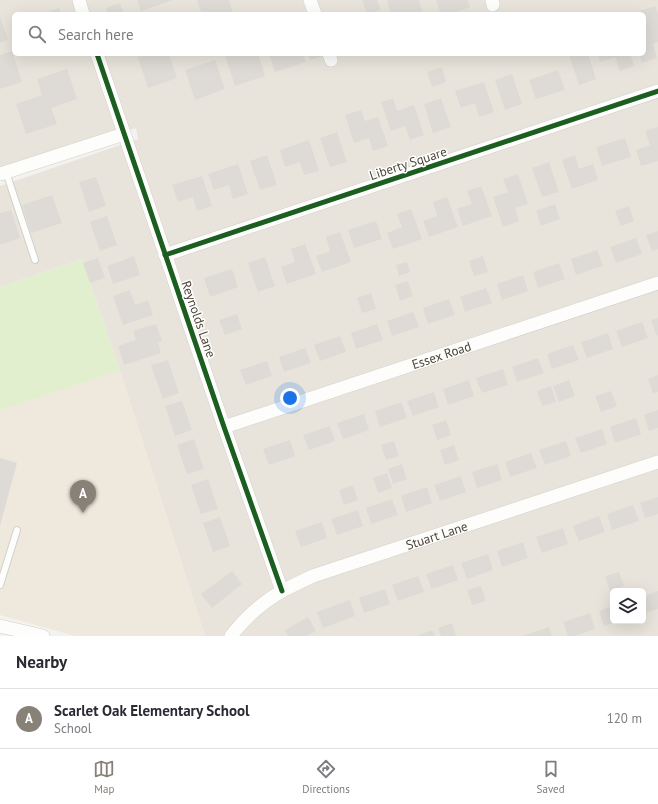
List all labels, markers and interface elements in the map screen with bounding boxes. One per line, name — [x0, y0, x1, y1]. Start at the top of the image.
search box — [12, 12, 646, 56]
icon: search — [26, 23, 48, 45]
text: Search here — [58, 25, 134, 44]
street label: Liberty Square — [367, 143, 449, 184]
street label: Reynolds Lane — [177, 279, 220, 360]
street label: Essex Road — [410, 338, 473, 373]
your location — [280, 388, 300, 408]
pin: A — [70, 480, 96, 513]
street label: Stuart Lane — [404, 517, 470, 554]
map controls — [610, 588, 646, 624]
button: layers — [610, 588, 646, 624]
text: Nearby — [16, 651, 67, 673]
text: Scarlet Oak Elementary School — [54, 701, 249, 720]
text: A — [25, 710, 33, 727]
text: 120 m — [607, 710, 642, 727]
text: School — [54, 720, 92, 737]
tab: Map — [93, 758, 115, 796]
tab: Directions — [302, 758, 350, 796]
tab: Saved — [537, 758, 565, 796]

